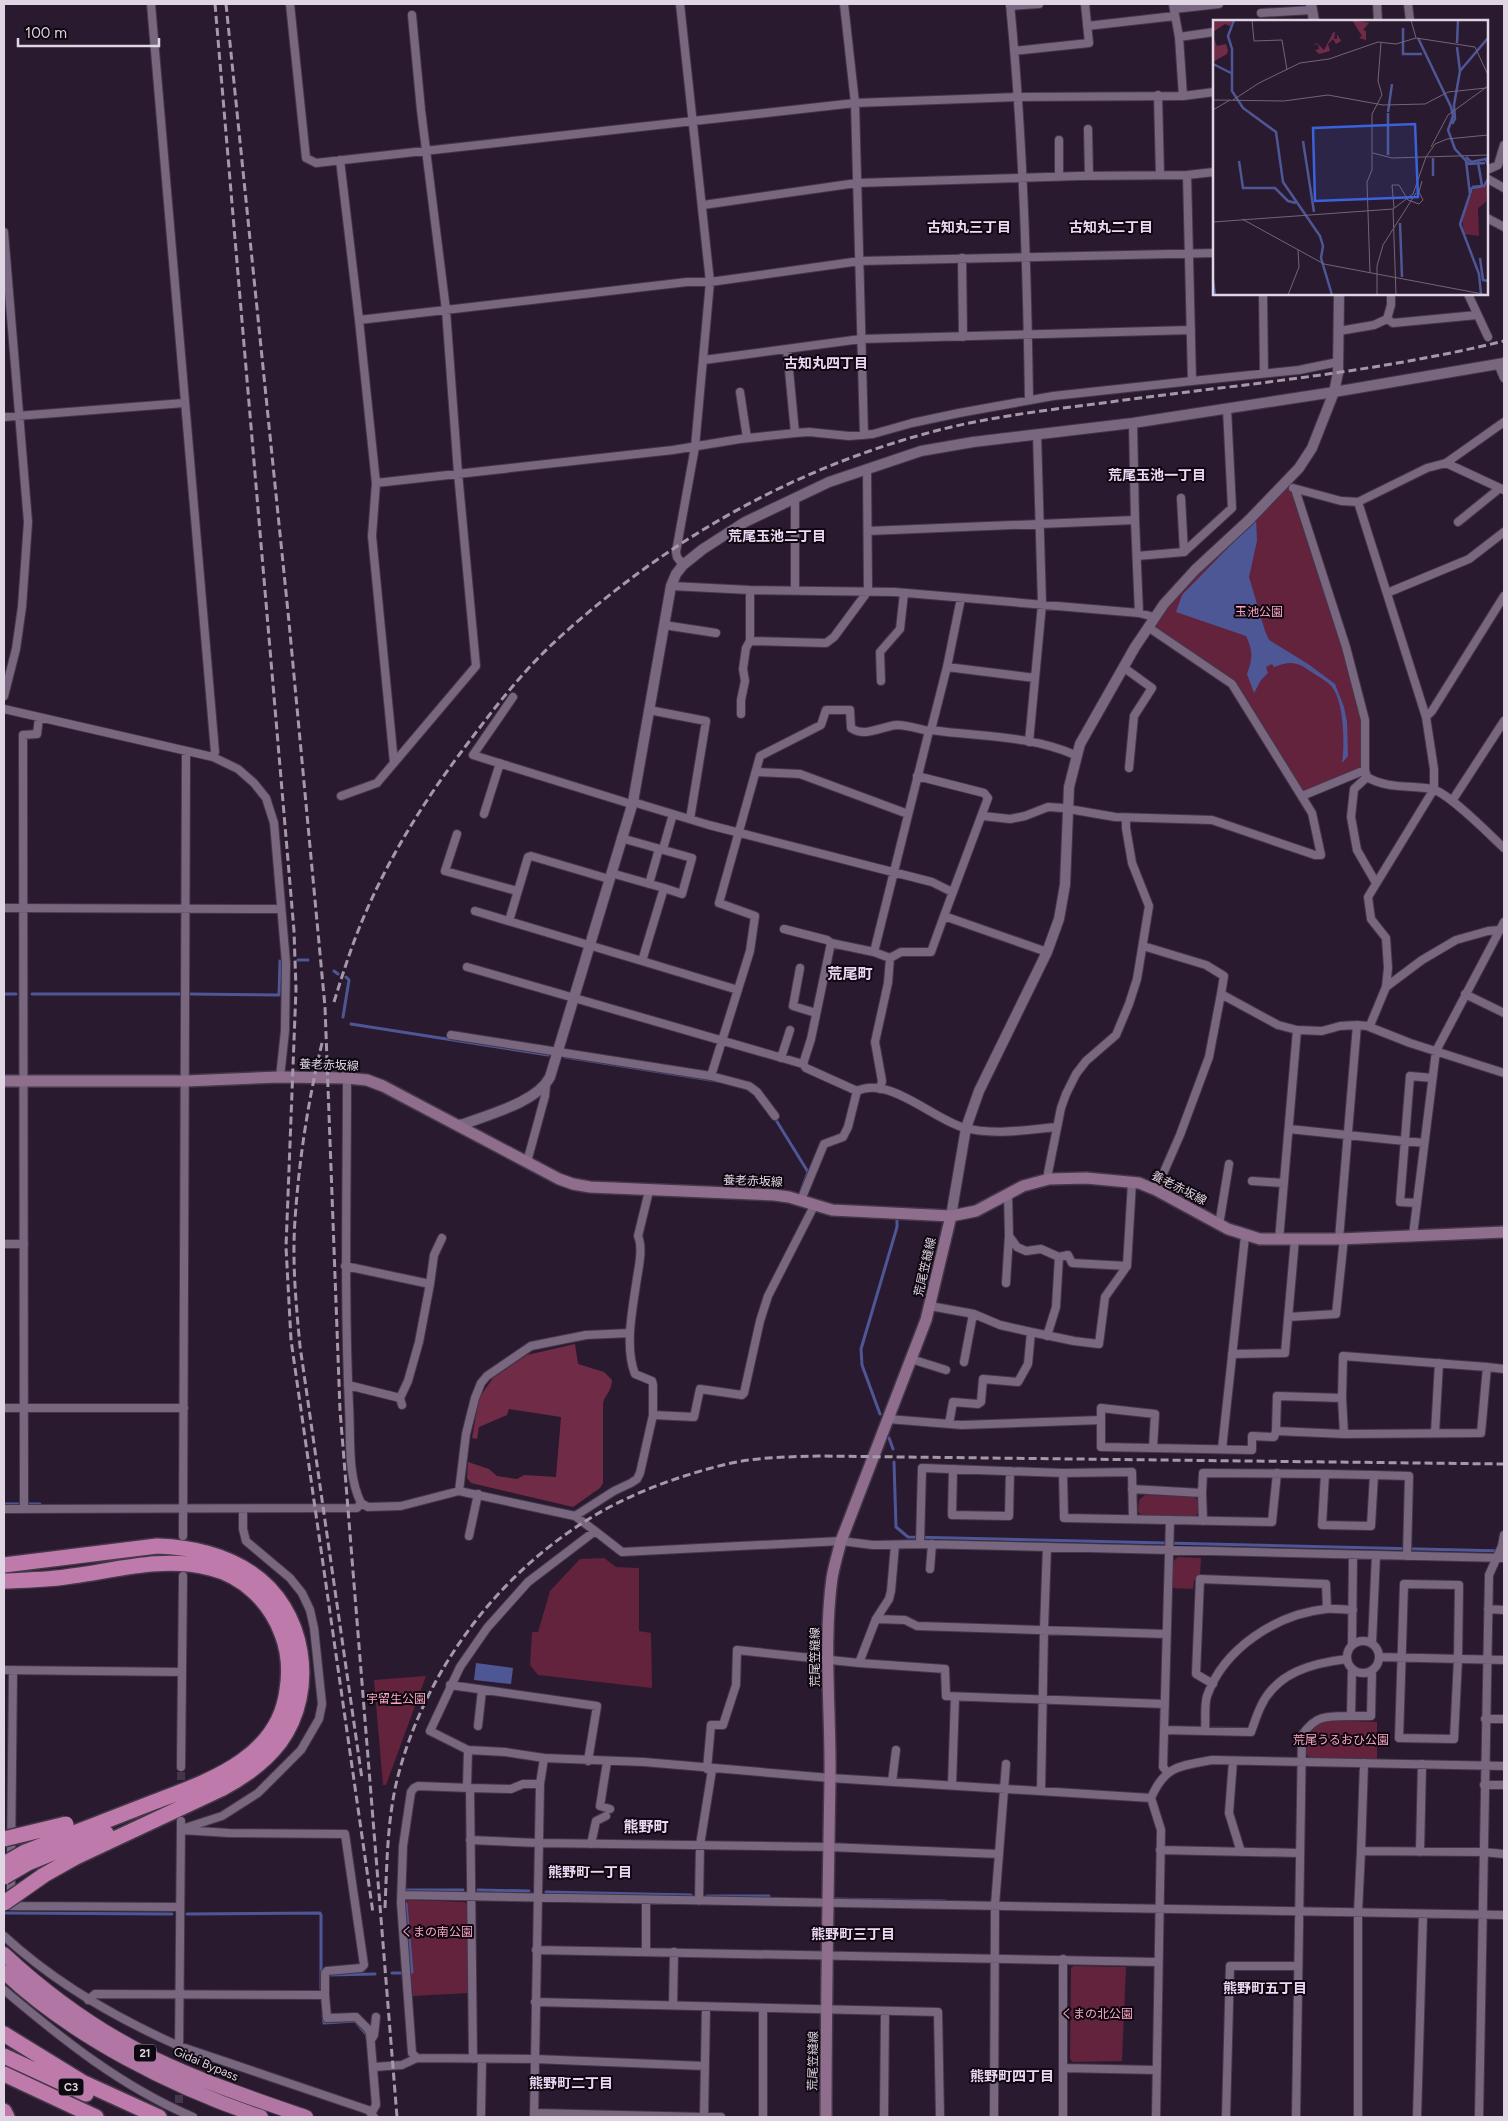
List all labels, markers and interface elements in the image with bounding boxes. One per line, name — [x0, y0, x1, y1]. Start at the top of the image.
scale bar — [18, 15, 159, 47]
inset map — [1213, 20, 1488, 295]
text: 100 m — [25, 24, 67, 42]
district label: 古知丸三丁目 — [927, 219, 1011, 236]
district label: 古知丸二丁目 — [1069, 219, 1153, 236]
district label: 古知丸四丁目 — [784, 355, 868, 372]
district label: 荒尾玉池一丁目 — [1108, 467, 1206, 484]
district label: 荒尾玉池二丁目 — [728, 528, 826, 545]
park label: 玉池公園 — [1235, 605, 1283, 619]
district label: 荒尾町 — [827, 965, 873, 983]
street label: 養老赤坂線 — [299, 1057, 359, 1073]
street label: 養老赤坂線 — [1149, 1168, 1209, 1208]
street label: 養老赤坂線 — [723, 1173, 783, 1189]
street label: 荒尾笠縫線 — [911, 1236, 939, 1298]
street label: 荒尾笠縫線 — [808, 1627, 822, 1687]
park label: 宇留生公園 — [366, 1692, 426, 1706]
park label: 荒尾うるおひ公園 — [1293, 1733, 1389, 1747]
district label: 熊野町 — [623, 1818, 669, 1836]
district label: 熊野町一丁目 — [548, 1864, 632, 1881]
park label: くまの南公園 — [401, 1925, 473, 1939]
district label: 熊野町三丁目 — [811, 1926, 895, 1943]
district label: 熊野町五丁目 — [1223, 1980, 1307, 1997]
park label: くまの北公園 — [1061, 2007, 1133, 2021]
street label: 荒尾笠縫線 — [805, 2031, 821, 2091]
street label: Gidai Bypass — [172, 2044, 241, 2084]
road number: 21 — [134, 2045, 156, 2062]
district label: 熊野町四丁目 — [970, 2068, 1054, 2085]
district label: 熊野町二丁目 — [529, 2075, 613, 2092]
road number: C3 — [58, 2078, 84, 2096]

